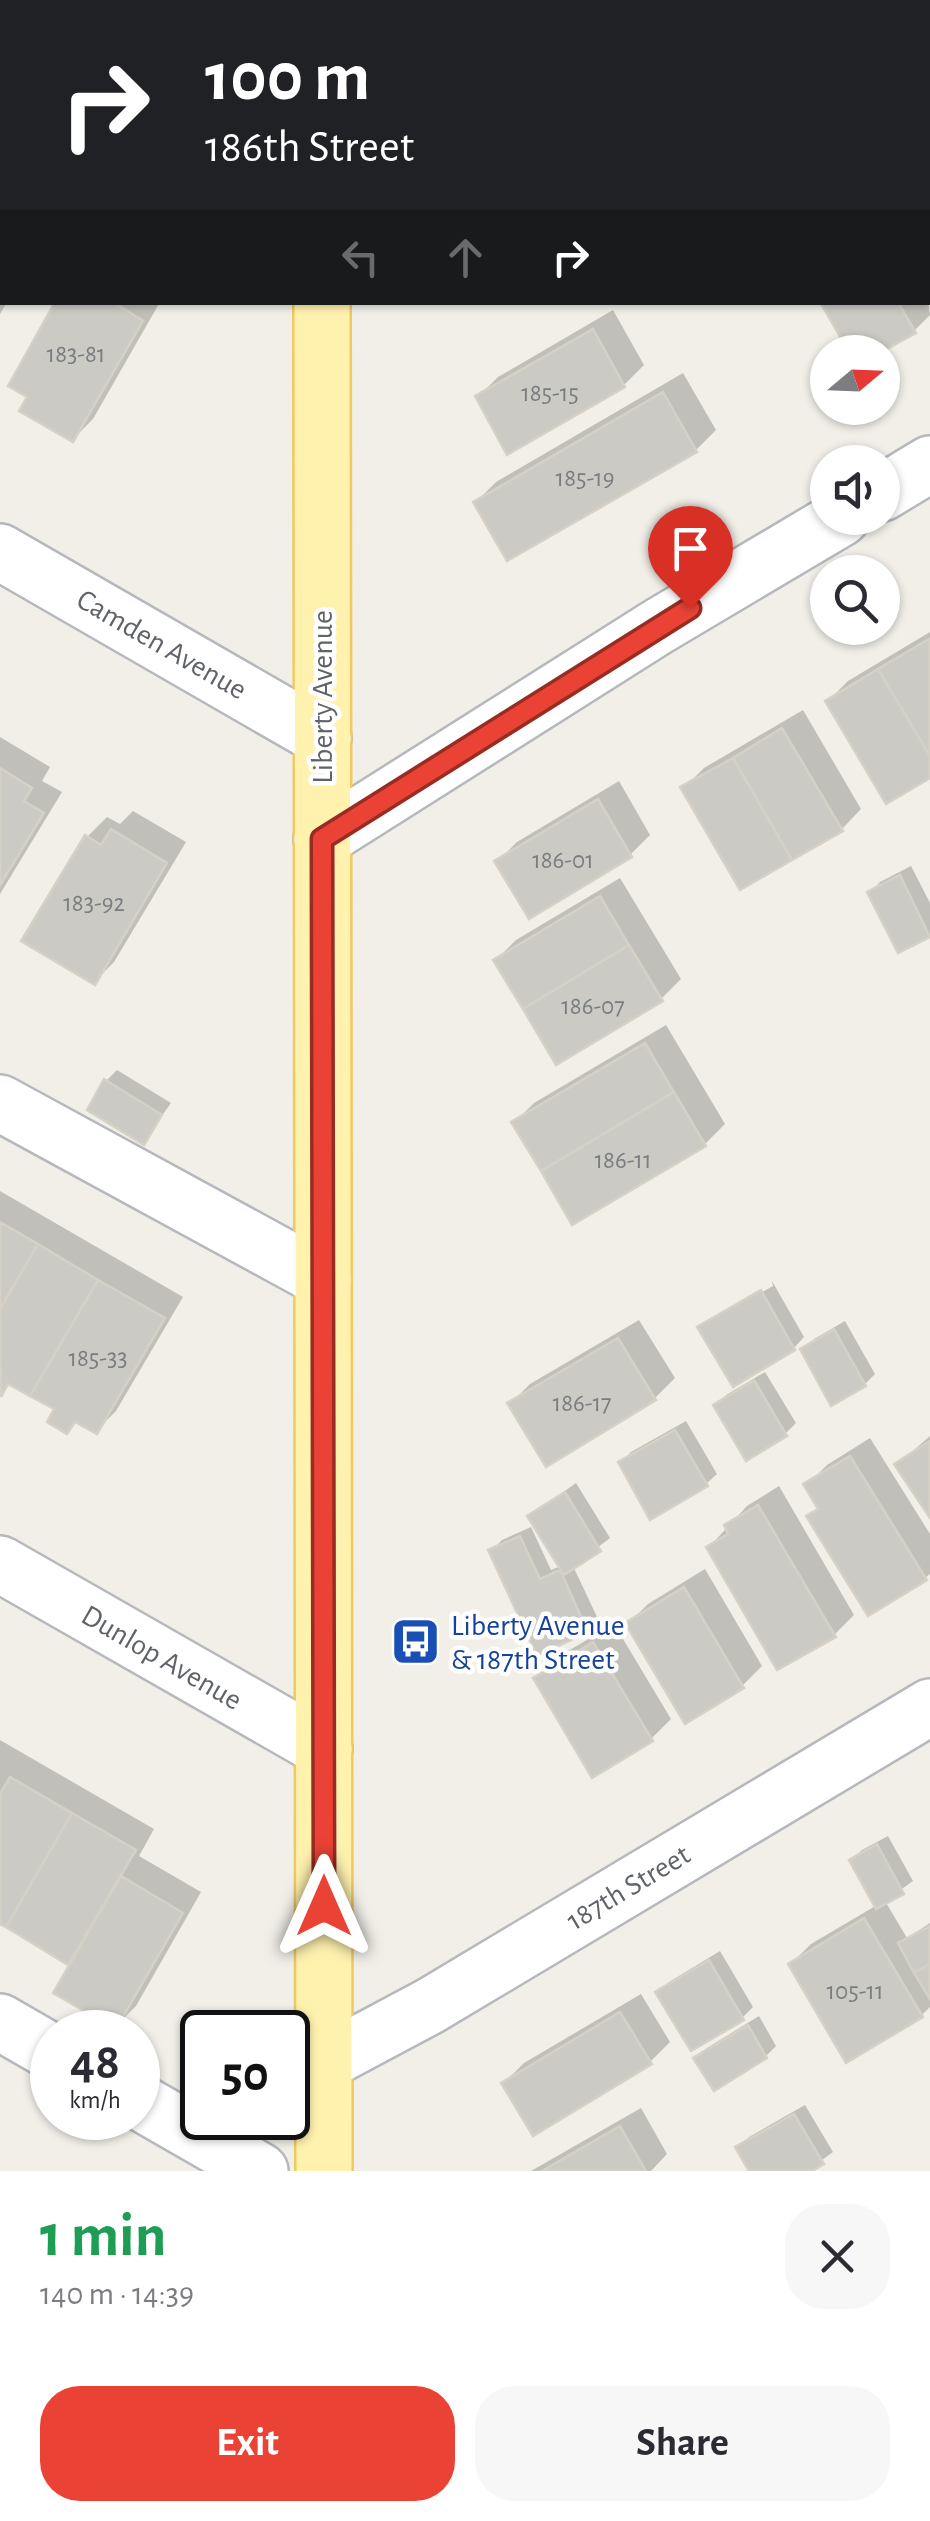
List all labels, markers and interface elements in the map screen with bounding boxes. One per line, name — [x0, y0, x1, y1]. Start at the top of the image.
icon: right — [40, 40, 170, 170]
text: 100 m — [205, 43, 370, 113]
text: 186th Street — [205, 125, 414, 170]
icon: left — [333, 230, 388, 285]
icon: ahead — [438, 230, 493, 285]
icon: right — [543, 230, 598, 285]
north arrow — [810, 335, 900, 425]
map controls — [810, 335, 900, 645]
house number: 183-81 — [47, 342, 105, 367]
house number: 185-15 — [521, 381, 579, 406]
button: sound — [810, 445, 900, 535]
house number: 185-19 — [556, 466, 614, 491]
pin — [648, 506, 733, 609]
icon: arrive — [663, 521, 718, 576]
button: search — [810, 555, 900, 645]
street label: Camden Avenue — [72, 584, 251, 705]
street label: Liberty Avenue — [308, 610, 338, 784]
house number: 186-01 — [532, 848, 594, 873]
house number: 183-92 — [63, 891, 125, 916]
house number: 186-07 — [561, 994, 625, 1019]
house number: 186-11 — [594, 1148, 652, 1173]
house number: 185-33 — [68, 1346, 128, 1371]
house number: 186-17 — [553, 1391, 611, 1416]
street label: Dunlop Avenue — [76, 1600, 247, 1716]
place label: Liberty Avenue & 187th Street — [451, 1611, 624, 1675]
bus stop icon: Liberty Avenue & 187th Street — [390, 1616, 442, 1668]
street label: 187th Street — [562, 1839, 696, 1936]
position arrow — [272, 1854, 376, 1958]
house number: 105-11 — [826, 1979, 884, 2004]
speed limit sign: 50 — [180, 2010, 310, 2140]
text: 48 — [70, 2038, 120, 2088]
text: km/h — [69, 2088, 121, 2113]
button: close — [785, 2204, 890, 2309]
text: 1 min — [40, 2207, 166, 2267]
text: 140 m · 14:39 — [40, 2278, 194, 2310]
button: Exit — [40, 2386, 455, 2501]
button: Share — [475, 2386, 890, 2501]

